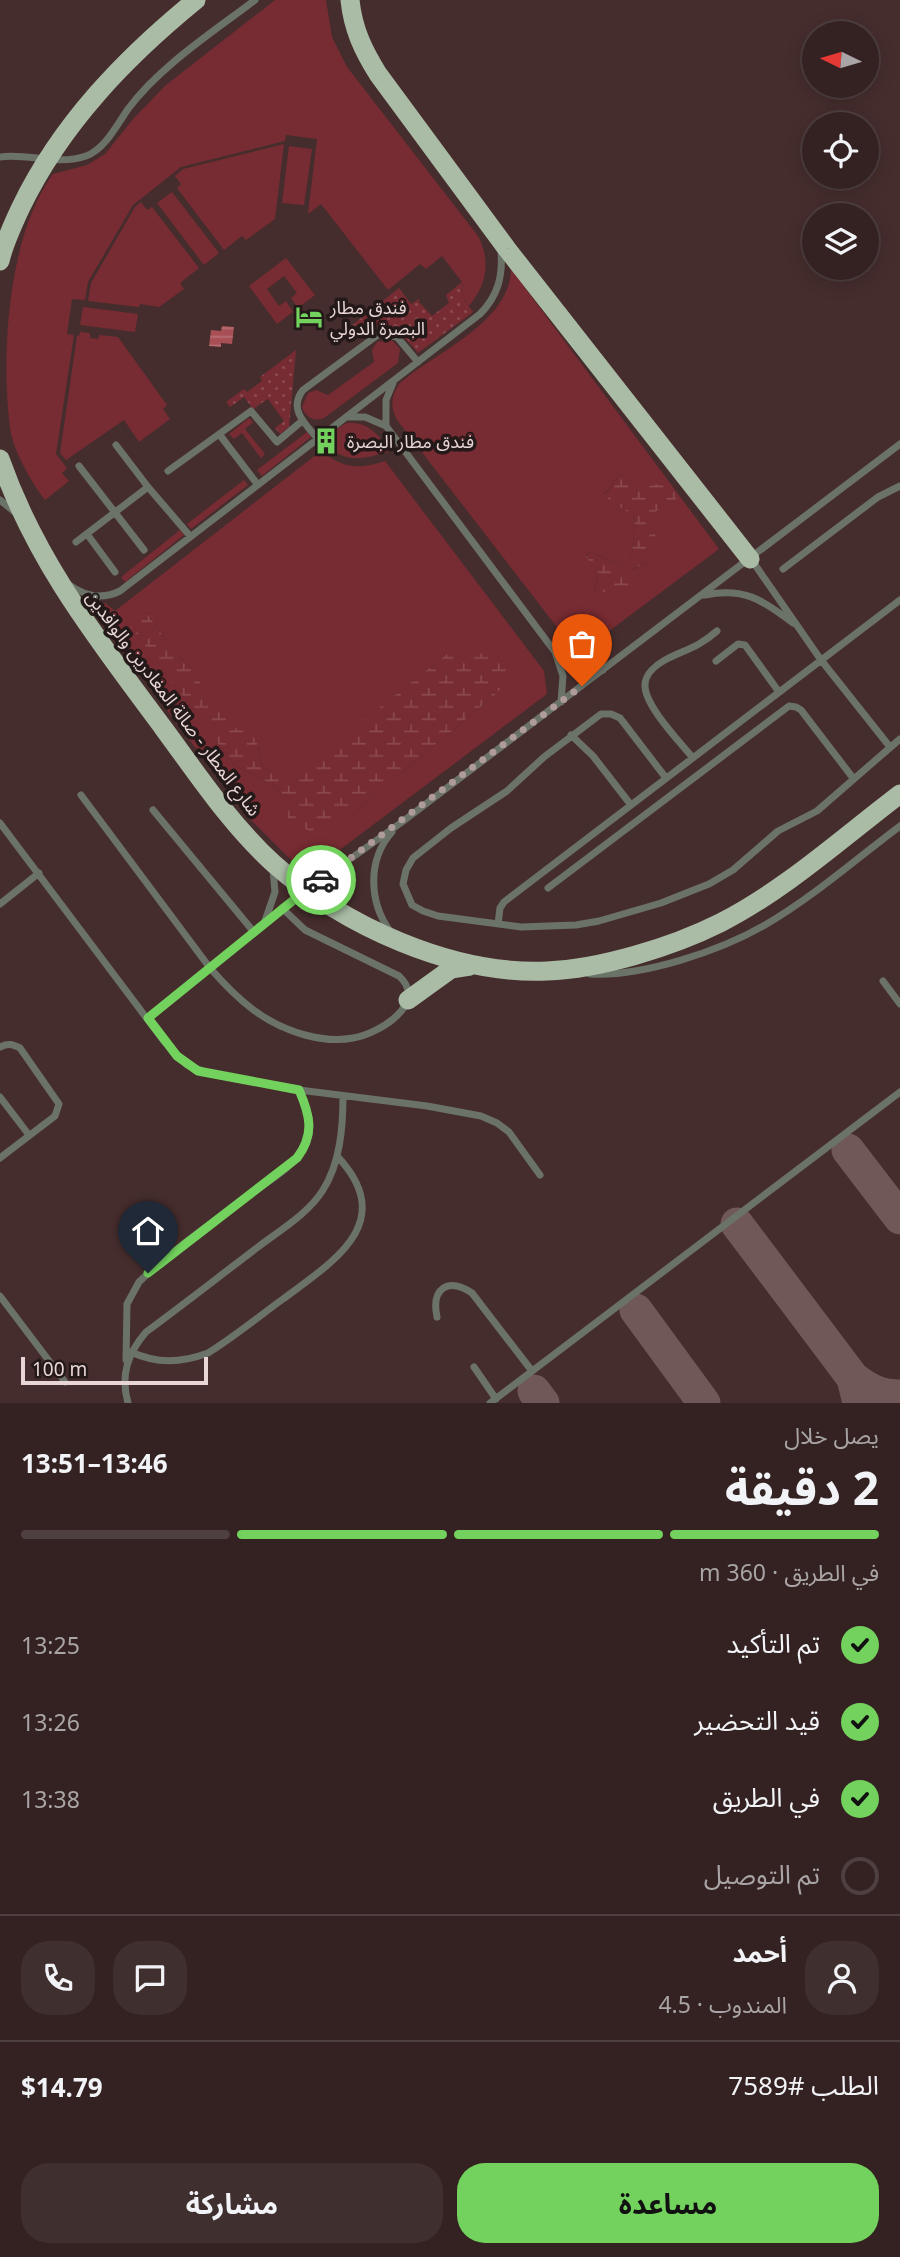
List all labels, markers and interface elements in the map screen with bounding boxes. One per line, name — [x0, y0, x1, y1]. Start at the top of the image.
north arrow — [802, 21, 878, 98]
map controls — [802, 21, 879, 280]
button: locate — [802, 112, 879, 189]
button: layers — [802, 203, 879, 280]
place label: فندق مطار البصرة الدولي — [329, 295, 425, 342]
hotel icon: فندق مطار البصرة الدولي — [294, 302, 324, 332]
building icon: فندق مطار البصرة — [311, 426, 341, 456]
place label: فندق مطار البصرة — [347, 429, 474, 453]
street label: شارع المطار - صالة المغادرين والوافدين — [79, 585, 267, 822]
pin — [552, 614, 612, 686]
icon: bag — [563, 625, 601, 663]
courier — [286, 845, 356, 915]
icon: car — [302, 861, 340, 899]
pin — [118, 1201, 178, 1273]
icon: home — [129, 1212, 167, 1250]
scale bar — [21, 1354, 208, 1386]
text: 100 m — [32, 1356, 87, 1382]
text: يصل خلال — [784, 1419, 879, 1451]
text: 13:46–13:51 — [21, 1445, 168, 1481]
text: 2 دقيقة — [725, 1456, 879, 1518]
text: في الطريق · 360 m — [699, 1556, 879, 1588]
text: تم التأكيد — [726, 1625, 820, 1661]
icon: check — [841, 1626, 879, 1664]
text: 13:25 — [21, 1629, 80, 1661]
text: قيد التحضير — [694, 1702, 820, 1738]
icon: check — [841, 1703, 879, 1741]
text: 13:26 — [21, 1706, 80, 1738]
text: في الطريق — [713, 1779, 820, 1815]
icon: check — [841, 1780, 879, 1818]
text: 13:38 — [21, 1783, 80, 1815]
text: تم التوصيل — [704, 1856, 820, 1892]
text: أحمد — [733, 1934, 787, 1970]
button: phone — [21, 1941, 95, 2015]
button: chat — [113, 1941, 187, 2015]
button: person — [805, 1941, 879, 2015]
text: المندوب · 4.5 — [658, 1988, 787, 2020]
text: الطلب #7589 — [728, 2067, 879, 2103]
text: $14.79 — [21, 2069, 103, 2105]
button: مشاركة — [21, 2163, 443, 2243]
button: مساعدة — [457, 2163, 879, 2243]

